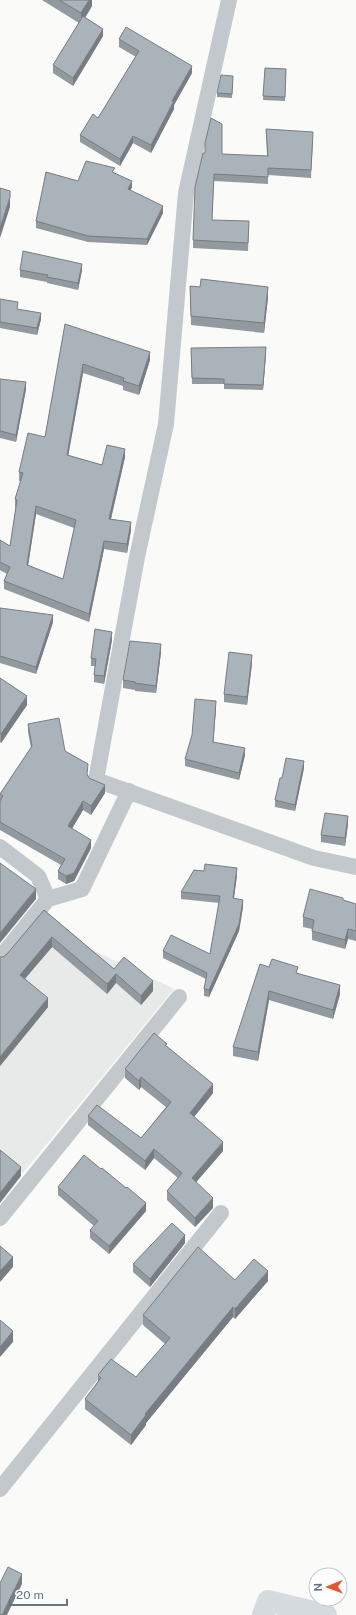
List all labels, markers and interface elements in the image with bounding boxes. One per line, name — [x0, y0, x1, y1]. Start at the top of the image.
north arrow — [308, 1567, 348, 1607]
scale bar — [10, 1581, 67, 1607]
text: N — [312, 1583, 324, 1592]
text: 20 m — [16, 1588, 44, 1602]

